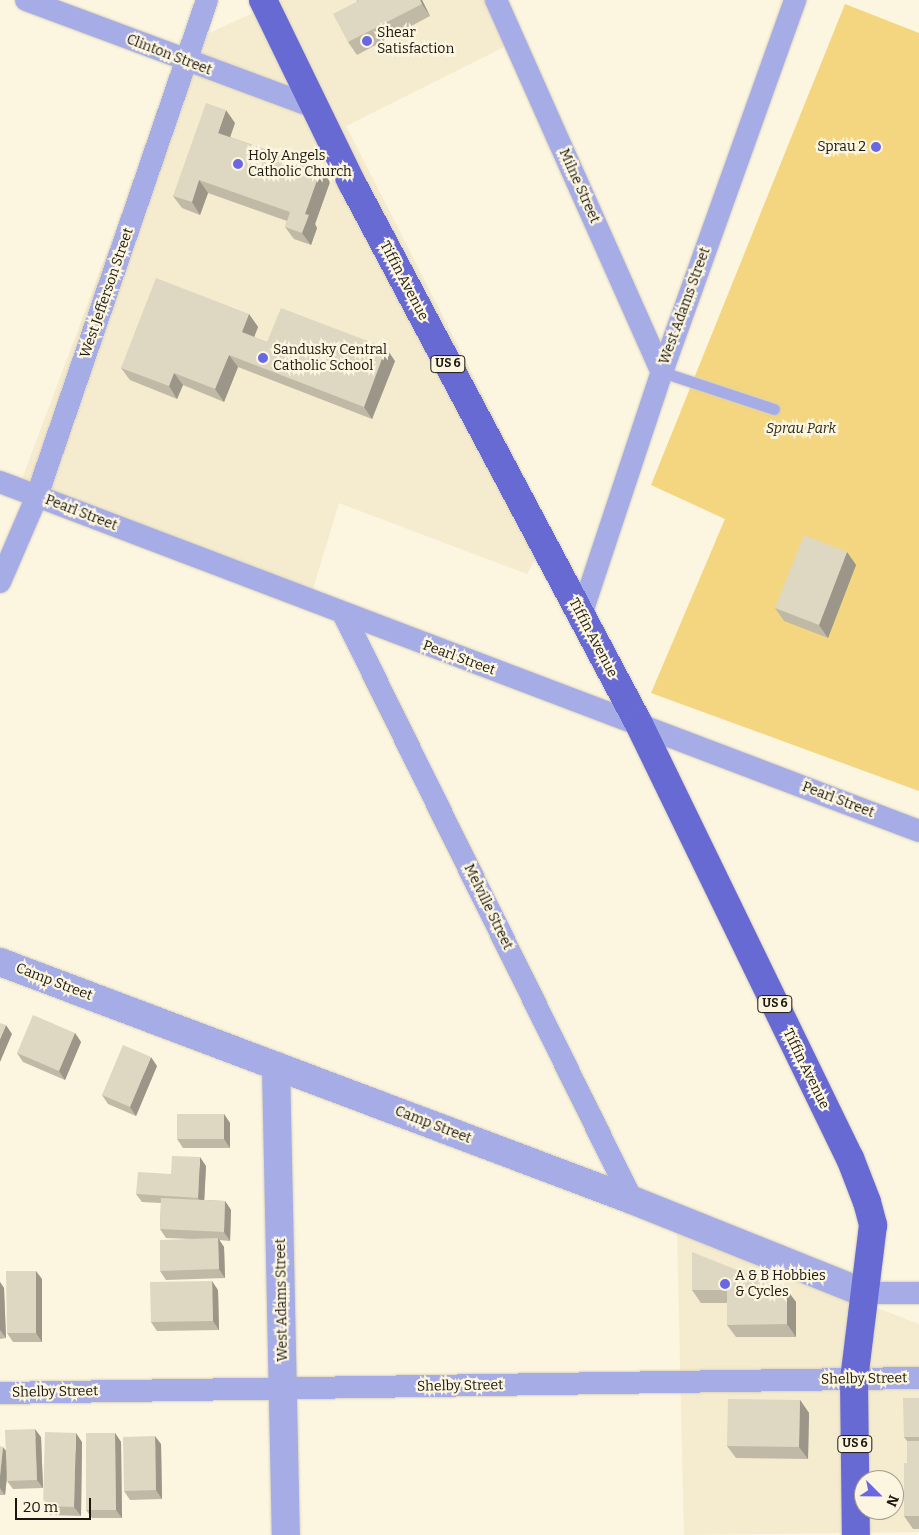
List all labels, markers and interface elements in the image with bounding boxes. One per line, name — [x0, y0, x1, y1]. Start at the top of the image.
place label: Shear Satisfaction — [377, 25, 454, 58]
street label: Clinton Street — [124, 31, 214, 79]
marker: Shear Satisfaction — [361, 35, 373, 47]
place label: Sprau 2 — [817, 139, 866, 155]
marker: Sprau 2 — [870, 141, 882, 153]
street label: Milne Street — [555, 146, 603, 226]
place label: Holy Angels Catholic Church — [248, 148, 352, 180]
marker: Holy Angels Catholic Church — [232, 158, 244, 170]
street label: West Jefferson Street — [77, 226, 137, 360]
street label: Tiffin Avenue — [376, 239, 432, 323]
street label: West Adams Street — [656, 245, 714, 367]
place label: Sandusky Central Catholic School — [273, 342, 387, 374]
marker: Sandusky Central Catholic School — [257, 352, 269, 364]
road number: US 6 — [429, 354, 467, 374]
park label: Sprau Park — [766, 421, 836, 437]
street label: Pearl Street — [43, 492, 119, 534]
street label: Tiffin Avenue — [565, 596, 621, 680]
street label: Pearl Street — [421, 637, 497, 679]
street label: Pearl Street — [800, 779, 876, 821]
street label: Melville Street — [460, 861, 516, 953]
street label: Camp Street — [13, 960, 95, 1004]
road number: US 6 — [756, 994, 794, 1014]
street label: Tiffin Avenue — [779, 1026, 833, 1112]
street label: Camp Street — [392, 1103, 474, 1147]
street label: West Adams Street — [273, 1238, 291, 1362]
place label: A & B Hobbies & Cycles — [735, 1268, 826, 1300]
marker: A & B Hobbies & Cycles — [719, 1278, 731, 1290]
street label: Shelby Street — [821, 1370, 907, 1388]
street label: Shelby Street — [417, 1377, 503, 1395]
street label: Shelby Street — [12, 1383, 98, 1401]
road number: US 6 — [836, 1435, 874, 1454]
north arrow — [854, 1470, 904, 1520]
scale bar — [18, 1488, 94, 1520]
text: N — [882, 1492, 902, 1509]
text: 20 m — [23, 1498, 58, 1516]

